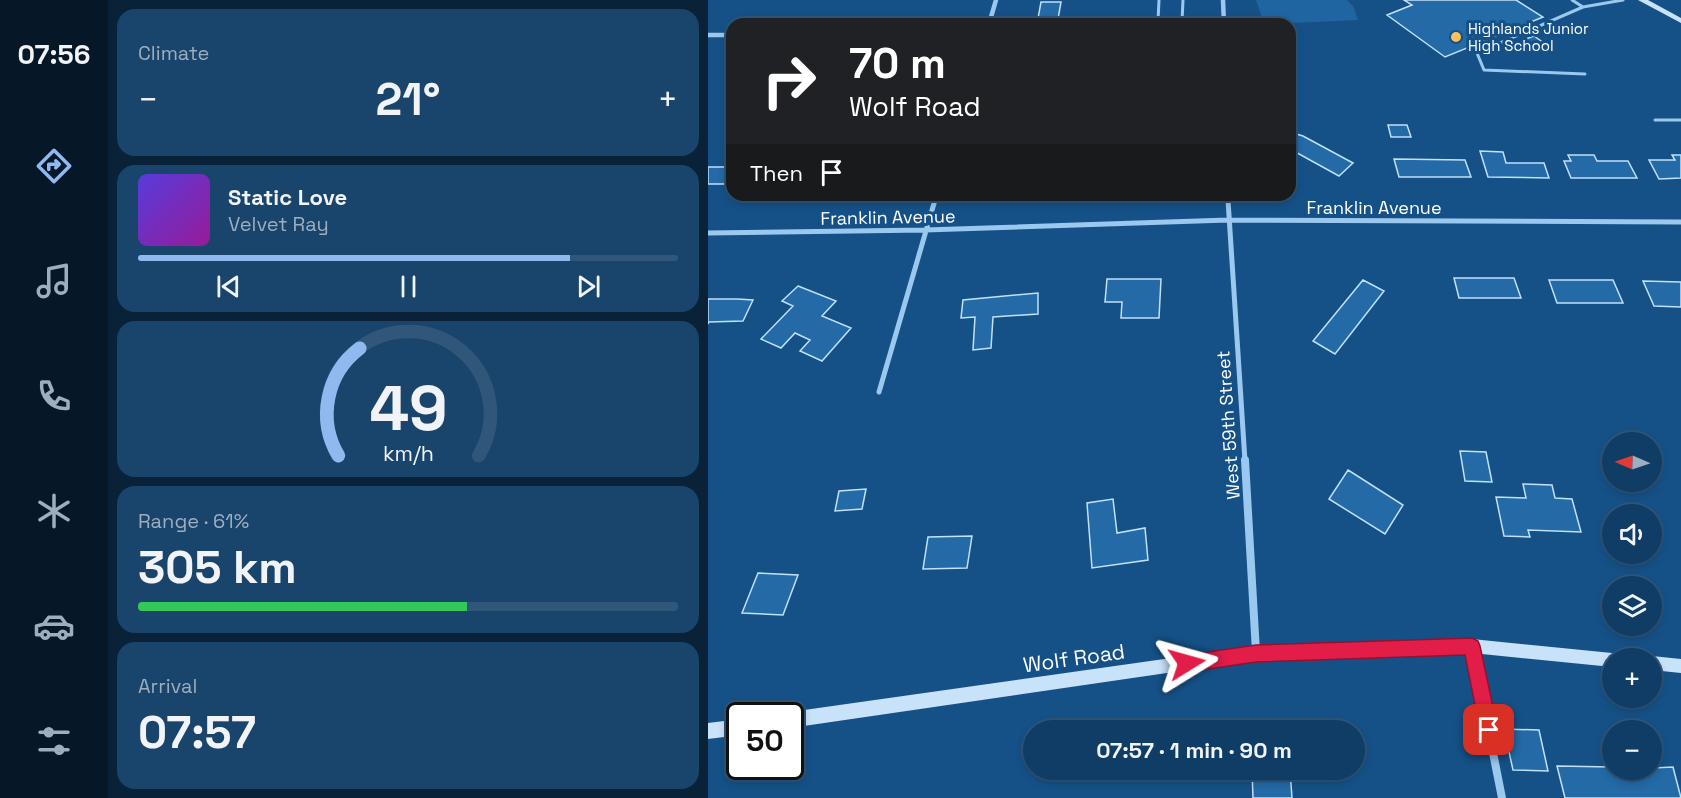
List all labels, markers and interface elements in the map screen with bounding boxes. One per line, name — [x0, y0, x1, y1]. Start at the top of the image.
place label: Highlands Junior High School — [1468, 19, 1589, 55]
marker: Highlands Junior High School — [1449, 30, 1463, 44]
text: 07:56 — [18, 37, 90, 72]
text: 70 m — [849, 37, 946, 90]
text: Climate — [138, 40, 209, 66]
icon: right — [750, 42, 828, 120]
text: 21° — [376, 71, 440, 128]
text: − — [138, 79, 158, 121]
text: + — [658, 79, 678, 121]
text: Wolf Road — [849, 89, 981, 124]
icon: directions — [33, 145, 75, 187]
icon: arrive — [815, 156, 848, 189]
text: Then — [750, 159, 803, 187]
text: Static Love — [228, 183, 347, 211]
street label: Franklin Avenue — [1306, 196, 1442, 219]
street label: Franklin Avenue — [820, 204, 956, 230]
text: Velvet Ray — [228, 211, 329, 237]
icon: music — [33, 260, 75, 302]
icon: previous — [212, 270, 245, 303]
icon: pause — [392, 270, 425, 303]
icon: next — [572, 270, 605, 303]
street label: West 59th Street — [1211, 350, 1245, 500]
text: 49 — [369, 369, 447, 448]
icon: phone — [33, 375, 75, 417]
north arrow — [1602, 432, 1662, 492]
map controls — [1602, 432, 1662, 780]
text: km/h — [382, 440, 434, 467]
icon: climate — [33, 490, 75, 532]
button: sound — [1602, 504, 1662, 564]
text: Range · 61% — [138, 508, 249, 534]
text: 305 km — [138, 539, 297, 596]
button: layers — [1602, 576, 1662, 636]
icon: car — [33, 605, 75, 647]
position arrow — [1155, 631, 1219, 695]
street label: Wolf Road — [1021, 638, 1127, 678]
button: + — [1602, 648, 1662, 708]
text: Arrival — [138, 673, 197, 699]
speed limit sign: 50 — [726, 702, 804, 780]
text: 07:57 — [138, 704, 256, 761]
pin — [1463, 704, 1514, 755]
icon: arrive — [1472, 713, 1505, 746]
icon: filters — [33, 720, 75, 762]
button: − — [1602, 720, 1662, 780]
text: 07:57 · 1 min · 90 m — [1096, 736, 1292, 764]

